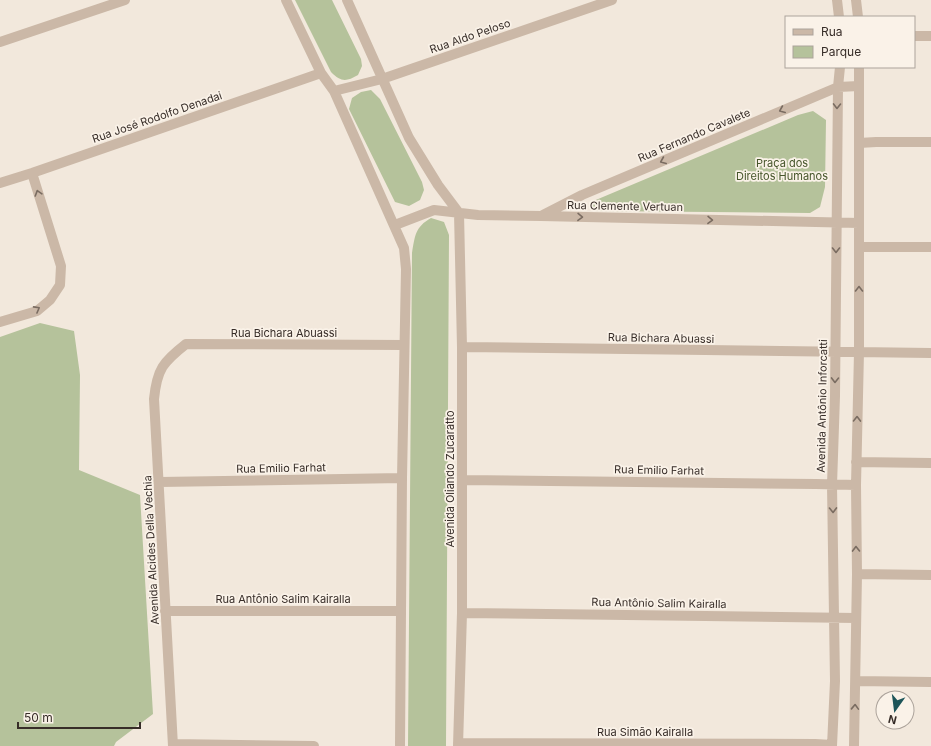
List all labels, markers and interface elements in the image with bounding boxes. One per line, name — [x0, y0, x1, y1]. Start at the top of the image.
street label: Rua Aldo Peloso — [428, 15, 513, 56]
legend — [785, 16, 915, 68]
text: Rua — [821, 24, 843, 39]
text: Parque — [821, 44, 861, 59]
street label: Rua José Rodolfo Denadai — [90, 88, 224, 146]
one-way arrow — [833, 103, 842, 109]
street label: Rua Fernando Cavalete — [636, 105, 752, 165]
one-way arrow — [779, 106, 786, 114]
one-way arrow — [659, 156, 667, 164]
park label: Praça dos Direitos Humanos — [736, 156, 828, 183]
one-way arrow — [34, 190, 43, 197]
street label: Rua Clemente Vertuan — [567, 198, 683, 214]
one-way arrow — [577, 212, 583, 221]
one-way arrow — [707, 216, 713, 224]
one-way arrow — [832, 247, 840, 253]
one-way arrow — [855, 286, 863, 292]
one-way arrow — [33, 307, 40, 314]
street label: Rua Bichara Abuassi — [231, 326, 337, 340]
street label: Rua Bichara Abuassi — [608, 330, 714, 346]
street label: Avenida Antônio Inforcatti — [814, 339, 830, 473]
one-way arrow — [831, 377, 839, 383]
street label: Avenida Oliando Zucaratto — [443, 410, 457, 547]
one-way arrow — [853, 416, 862, 422]
street label: Rua Emilio Farhat — [236, 460, 326, 476]
street label: Rua Emilio Farhat — [614, 462, 704, 478]
street label: Avenida Alcides Della Vechia — [140, 475, 162, 625]
one-way arrow — [829, 507, 837, 513]
one-way arrow — [852, 546, 861, 552]
street label: Rua Antônio Salim Kairalla — [215, 592, 351, 606]
street label: Rua Antônio Salim Kairalla — [591, 595, 727, 611]
north arrow — [875, 690, 915, 730]
scale bar — [18, 704, 140, 730]
one-way arrow — [851, 704, 860, 710]
text: 50 m — [24, 710, 53, 725]
text: N — [887, 712, 898, 728]
street label: Rua Simão Kairalla — [597, 725, 693, 739]

